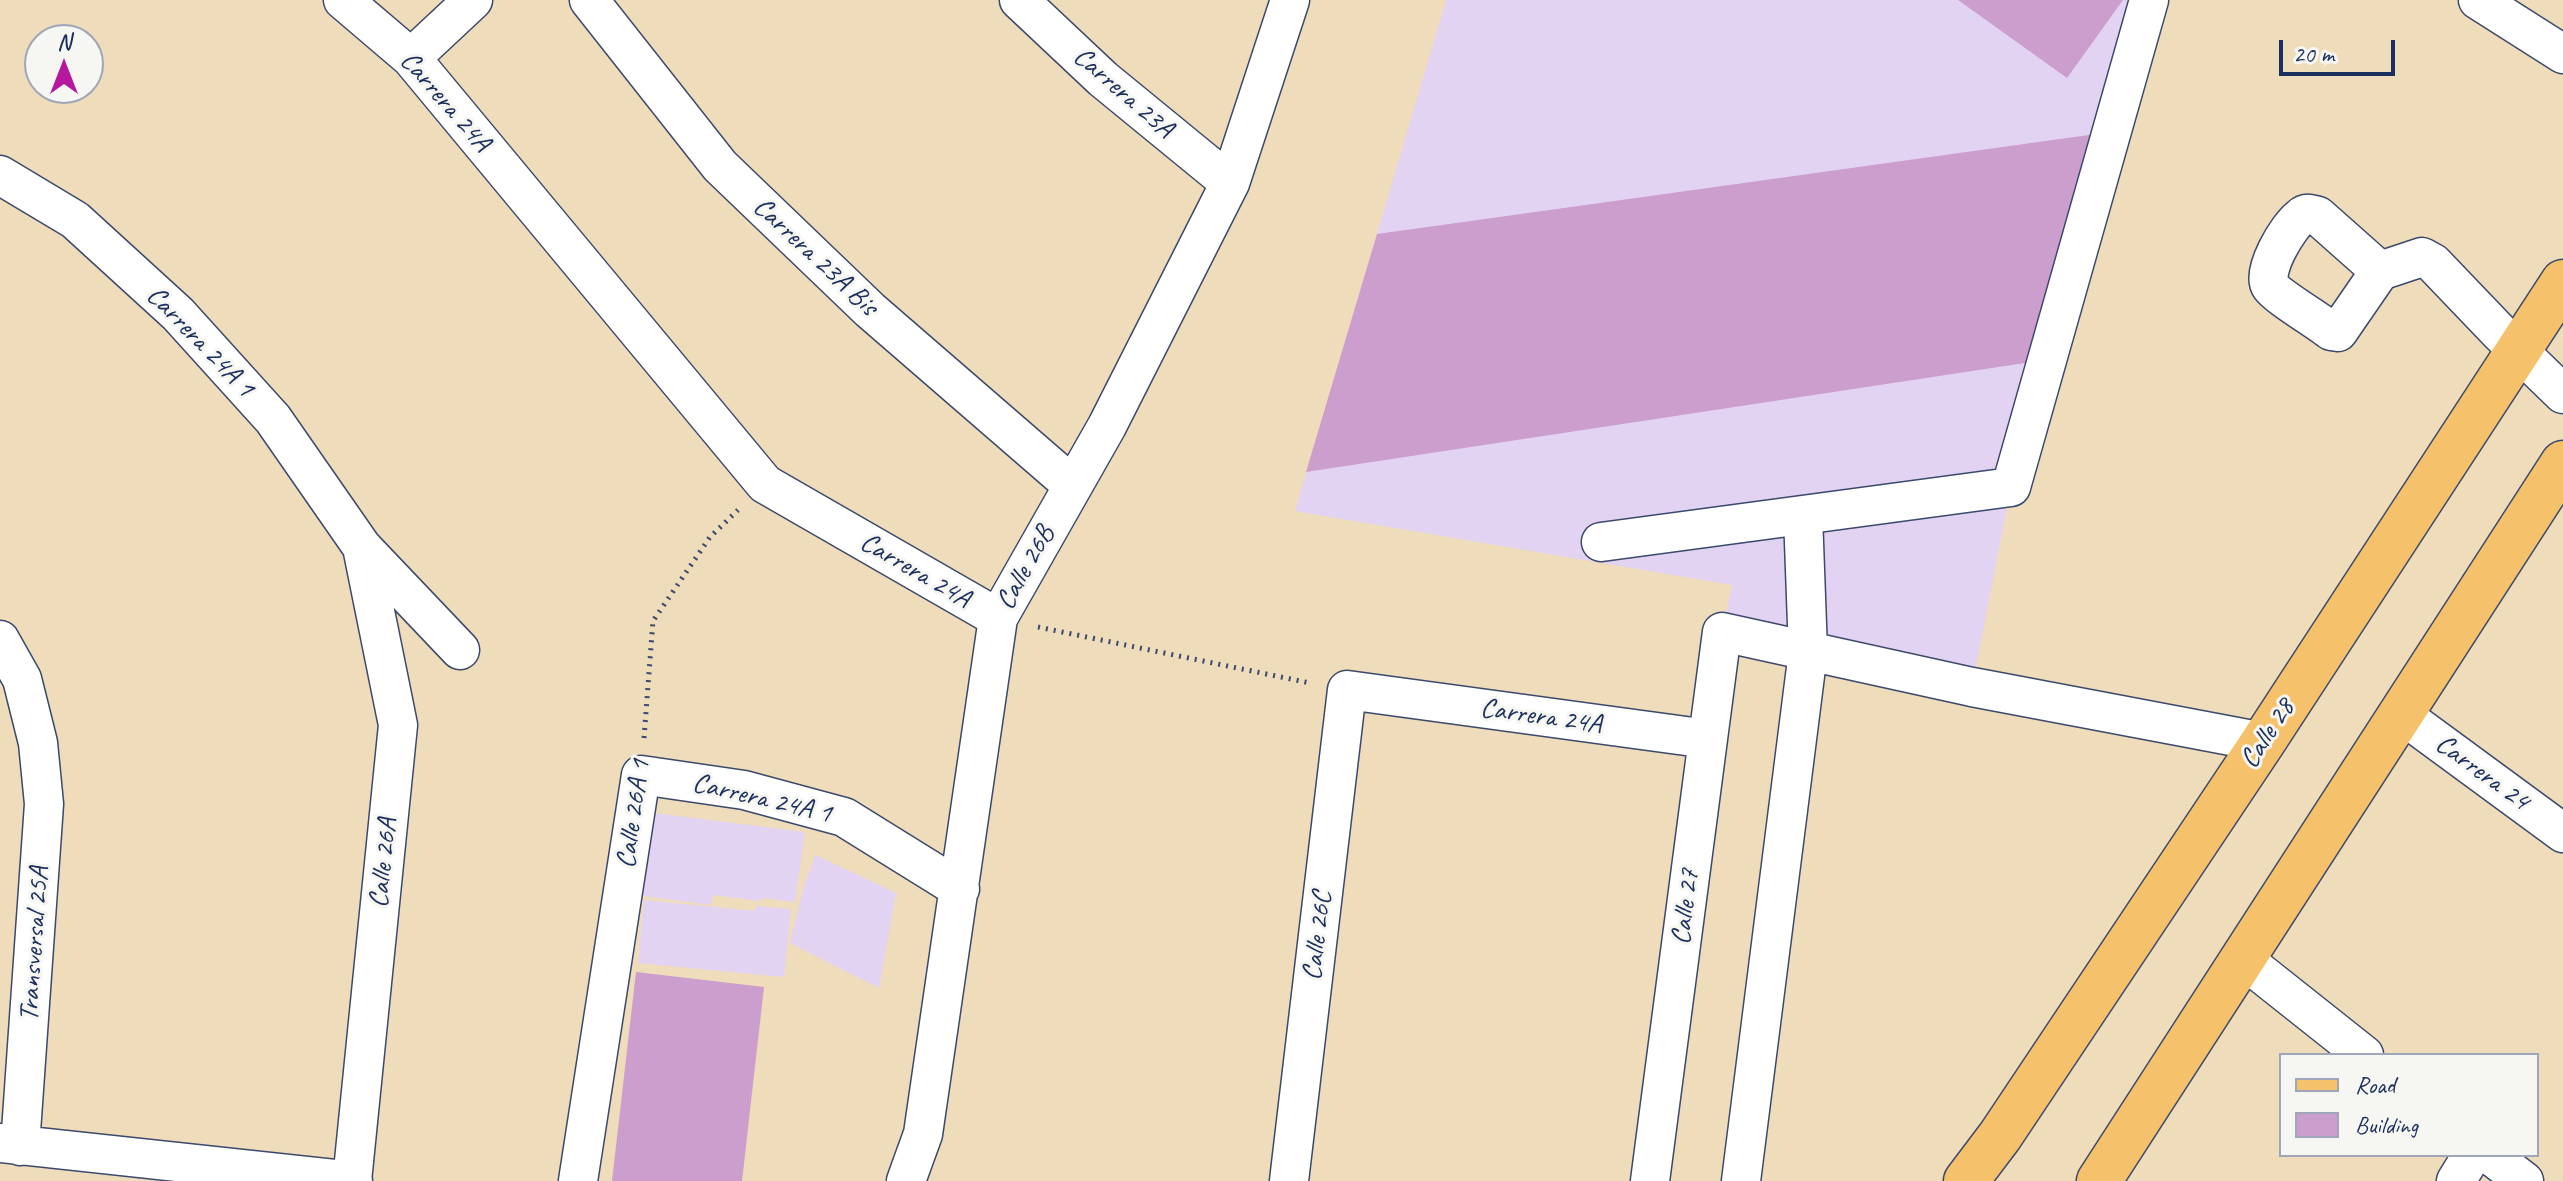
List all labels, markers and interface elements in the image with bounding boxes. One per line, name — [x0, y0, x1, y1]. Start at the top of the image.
north arrow — [24, 24, 104, 104]
scale bar — [2283, 24, 2399, 74]
text: N — [57, 28, 71, 56]
text: 20 m — [2293, 39, 2334, 69]
street label: Carrera 23A — [1066, 40, 1180, 146]
street label: Carrera 24A — [392, 45, 498, 159]
street label: Carrera 23A Bis — [746, 191, 884, 323]
street label: Carrera 24A 1 — [139, 279, 261, 405]
street label: Calle 26B — [989, 520, 1063, 616]
street label: Carrera 24A — [854, 526, 976, 616]
street label: Carrera 24A — [1478, 692, 1604, 742]
street label: Calle 28 — [2233, 693, 2303, 775]
street label: Carrera 24 — [2428, 728, 2536, 818]
street label: Calle 26A 1 — [610, 757, 658, 871]
street label: Carrera 24A 1 — [689, 767, 835, 831]
street label: Calle 26A — [363, 816, 405, 910]
street label: Transversal 25A — [13, 865, 57, 1023]
street label: Calle 27 — [1665, 867, 1707, 947]
street label: Calle 26C — [1296, 890, 1340, 982]
legend — [2279, 1053, 2539, 1157]
text: Road — [2355, 1070, 2395, 1100]
text: Building — [2355, 1110, 2418, 1140]

